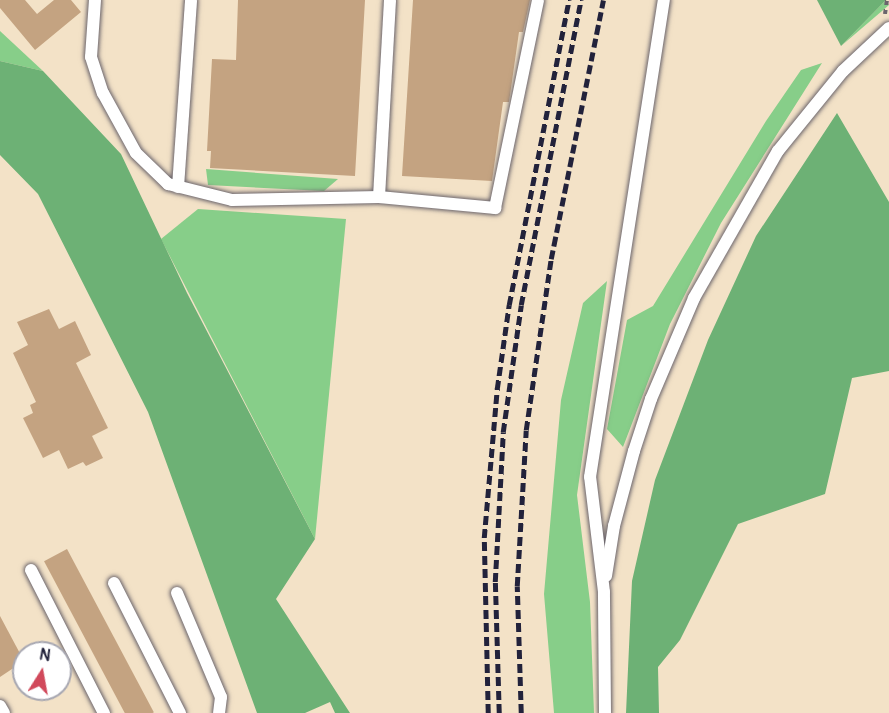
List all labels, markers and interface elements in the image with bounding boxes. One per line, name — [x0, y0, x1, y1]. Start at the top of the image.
north arrow — [12, 641, 72, 701]
text: N — [38, 644, 52, 666]

